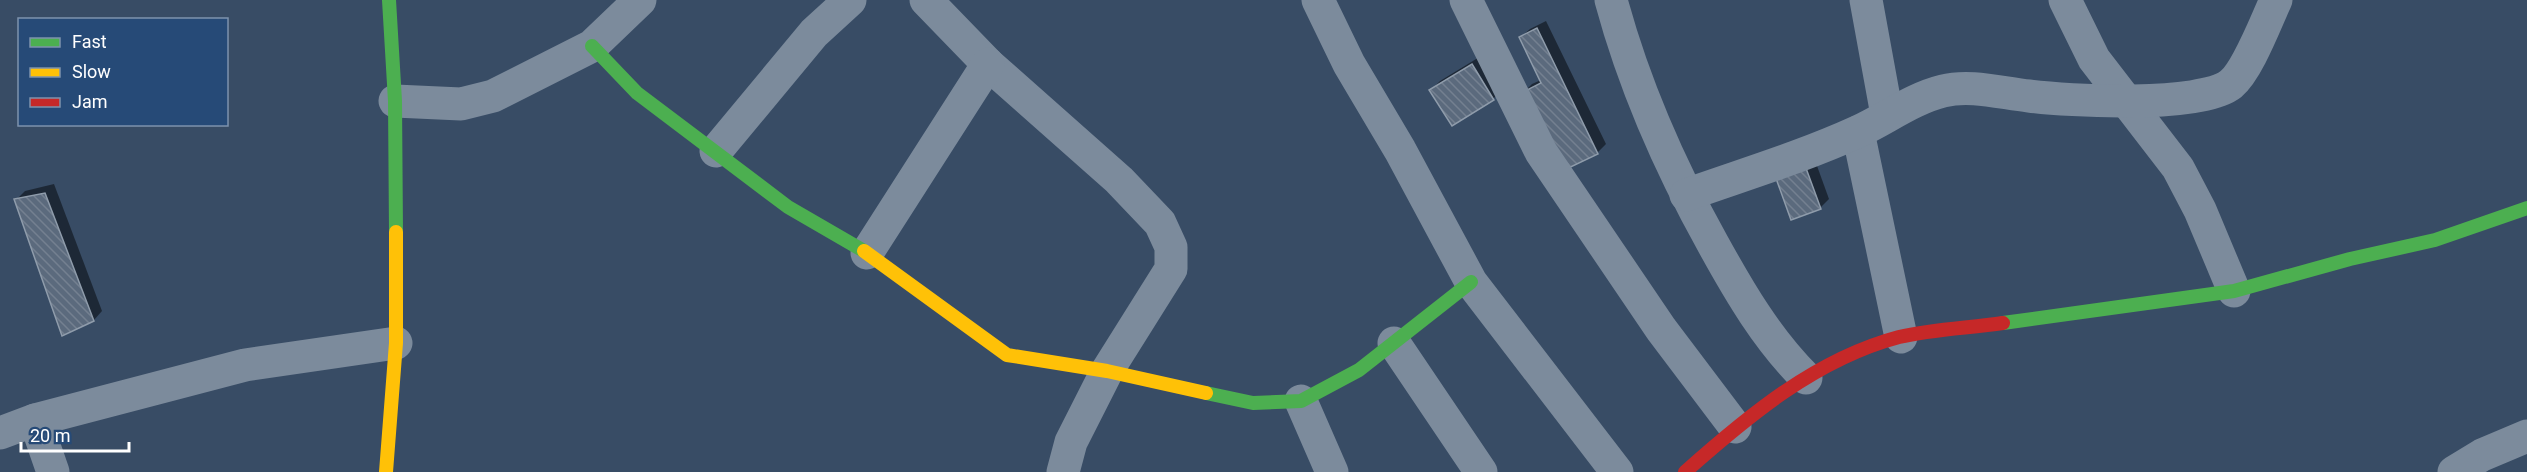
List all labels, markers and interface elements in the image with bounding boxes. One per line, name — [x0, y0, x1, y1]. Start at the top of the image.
legend — [18, 18, 228, 126]
text: Fast — [72, 31, 107, 52]
text: Slow — [72, 61, 111, 82]
text: Jam — [72, 91, 108, 112]
scale bar — [21, 415, 129, 453]
text: 20 m — [30, 425, 70, 446]

